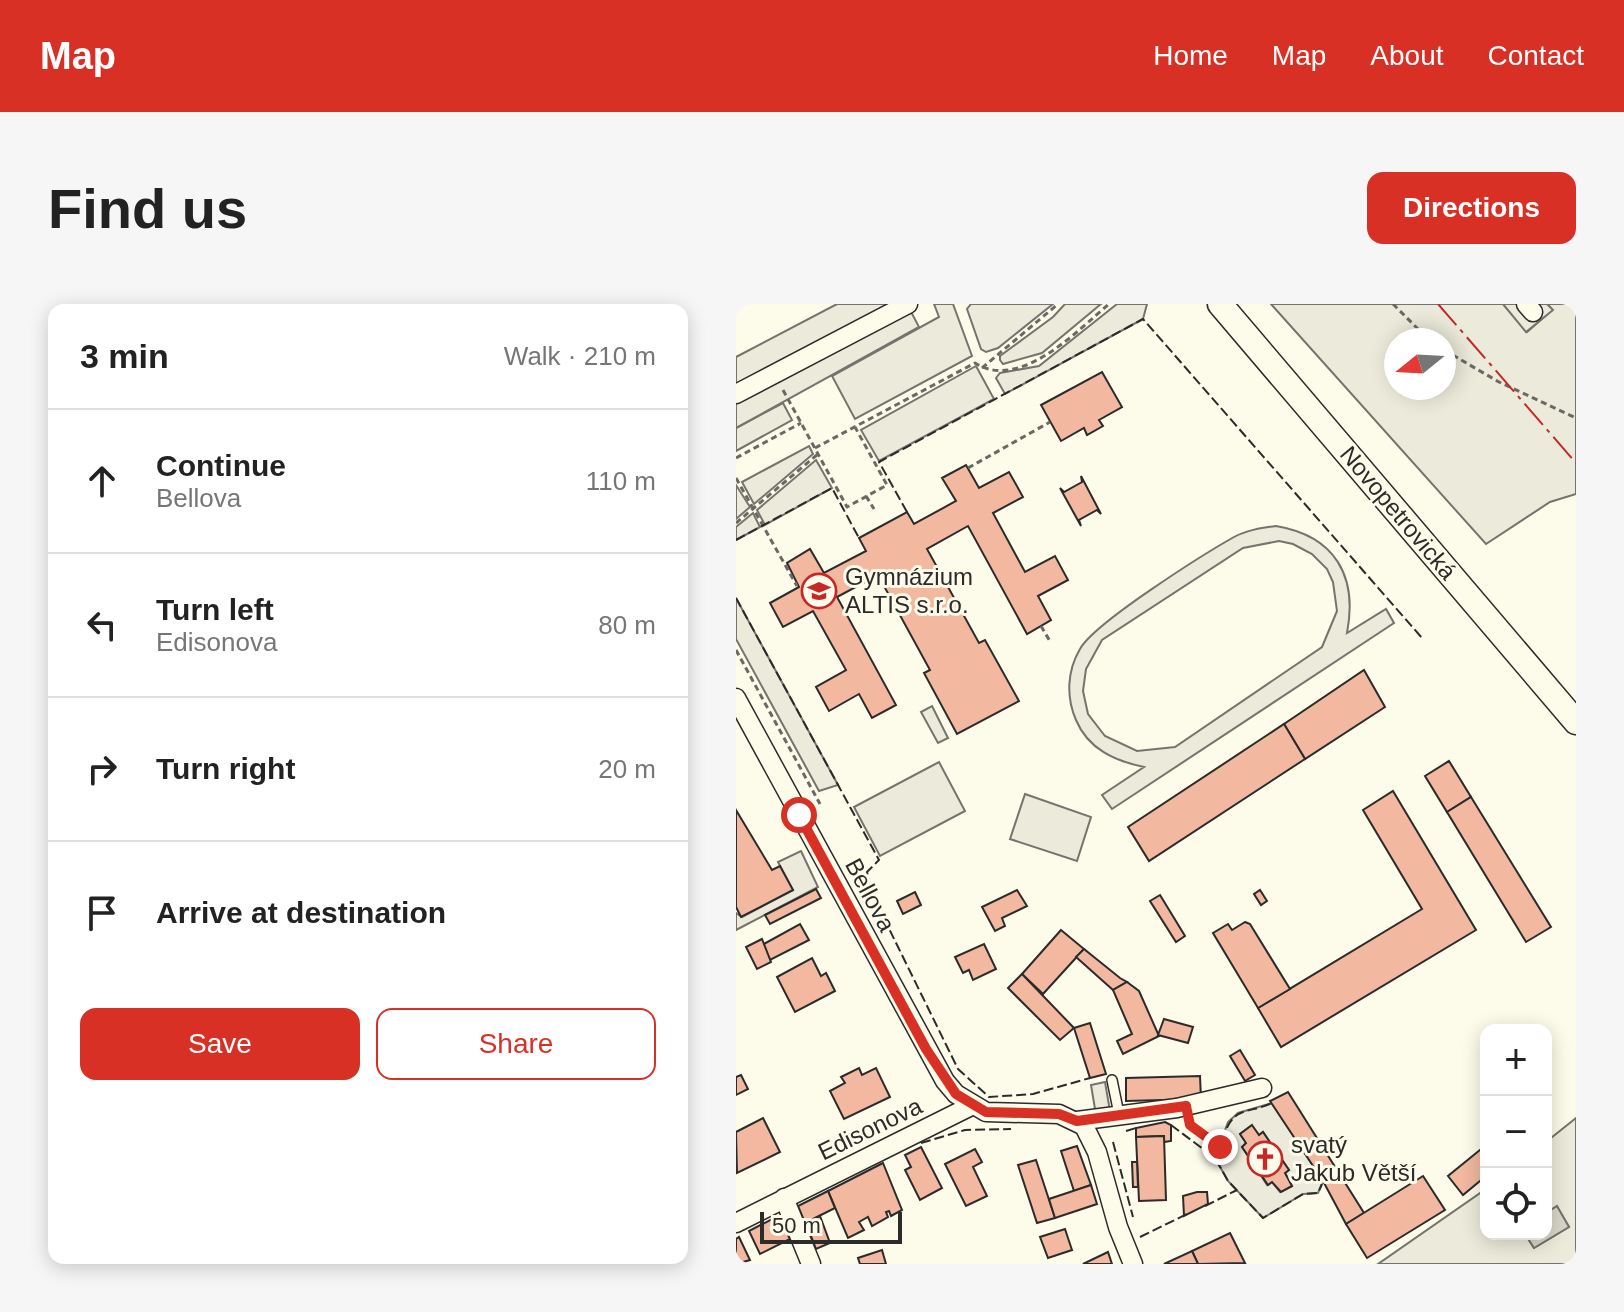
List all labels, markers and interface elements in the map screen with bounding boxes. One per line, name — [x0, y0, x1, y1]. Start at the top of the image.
text: Map — [40, 35, 116, 77]
text: Home — [1153, 40, 1228, 71]
text: Map — [1272, 40, 1326, 71]
text: About — [1370, 40, 1444, 71]
text: Contact — [1488, 40, 1584, 71]
button: Directions — [1367, 172, 1576, 244]
text: Find us — [48, 177, 247, 240]
north arrow — [1384, 328, 1456, 400]
text: 3 min — [80, 337, 169, 375]
text: Walk · 210 m — [504, 341, 656, 371]
street label: Novopetrovická — [1335, 441, 1462, 585]
text: Continue — [156, 449, 286, 482]
icon: ahead — [80, 459, 124, 503]
text: 110 m — [586, 466, 656, 496]
text: Bellova — [156, 483, 241, 513]
place label: Gymnázium ALTIS s.r.o. — [845, 563, 973, 618]
school or university icon: Gymnázium ALTIS s.r.o. — [800, 572, 838, 610]
text: Turn left — [156, 593, 274, 626]
icon: left — [80, 603, 124, 647]
text: 80 m — [598, 610, 656, 640]
text: Edisonova — [156, 627, 277, 657]
icon: right — [80, 747, 124, 791]
text: Turn right — [156, 752, 295, 785]
text: 20 m — [598, 754, 656, 784]
route start — [781, 797, 817, 833]
street label: Bellova — [840, 854, 901, 936]
icon: arrive — [80, 891, 124, 935]
text: Arrive at destination — [156, 896, 446, 929]
button: Save — [80, 1008, 360, 1080]
button: Share — [376, 1008, 656, 1080]
map controls — [1480, 1024, 1552, 1240]
button: + — [1480, 1024, 1552, 1096]
street label: Edisonova — [813, 1092, 927, 1165]
button: − — [1480, 1096, 1552, 1168]
route end — [1202, 1129, 1238, 1165]
place label: svatý Jakub Větší — [1291, 1131, 1417, 1186]
church icon: svatý Jakub Větší — [1246, 1140, 1284, 1178]
button: locate — [1480, 1168, 1552, 1240]
scale bar — [760, 1208, 902, 1244]
text: 50 m — [772, 1213, 821, 1238]

